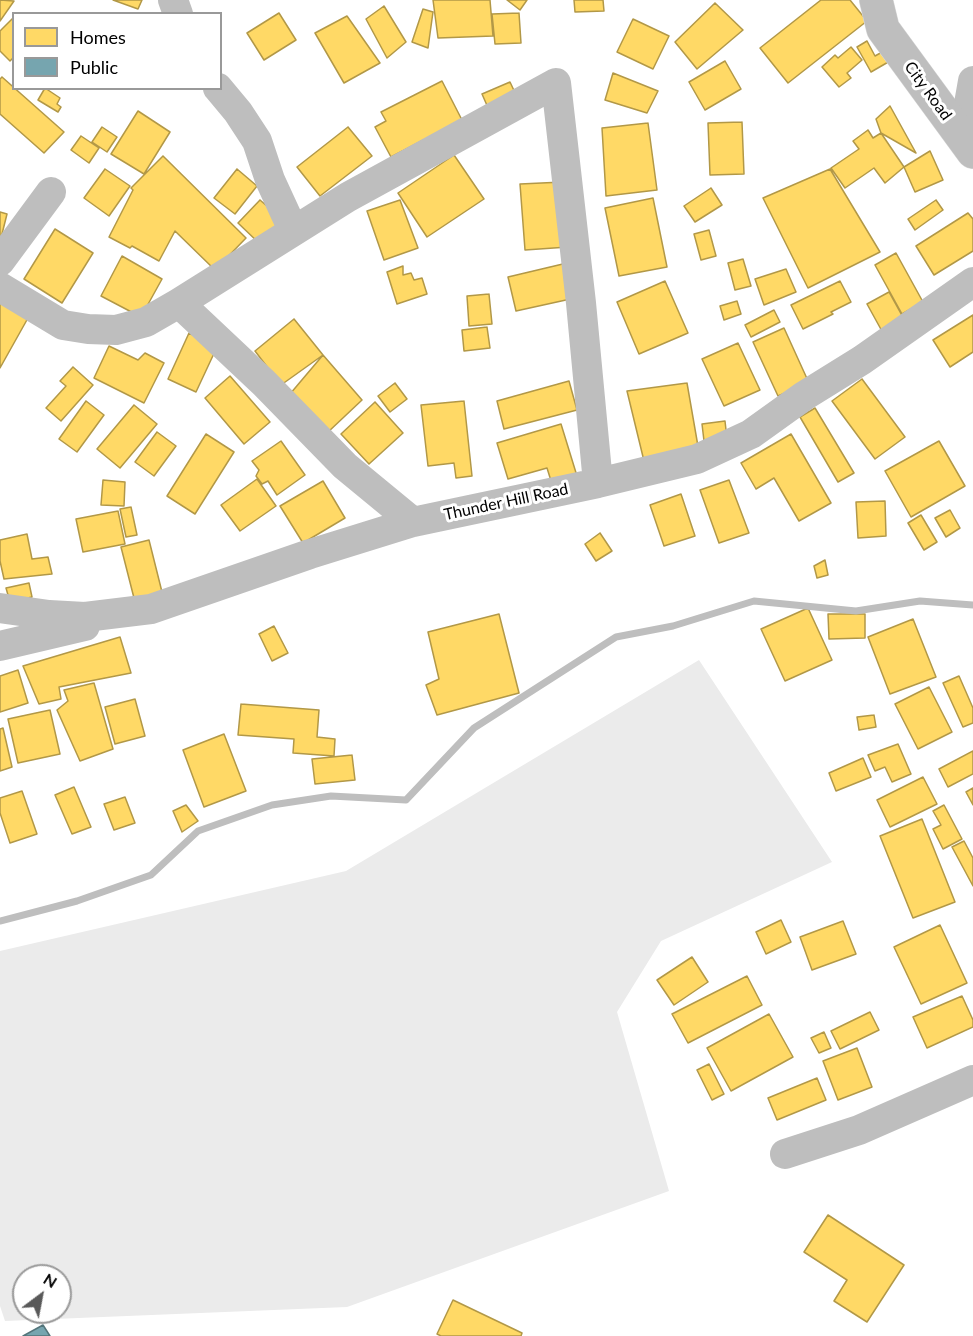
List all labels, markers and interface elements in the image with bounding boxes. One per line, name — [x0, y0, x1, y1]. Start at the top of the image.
legend — [12, 12, 222, 90]
text: Homes — [70, 26, 126, 48]
text: Public — [70, 56, 118, 78]
street label: City Road — [900, 58, 956, 124]
street label: Thunder Hill Road — [442, 479, 570, 525]
north arrow — [12, 1264, 72, 1324]
text: N — [40, 1269, 61, 1291]

